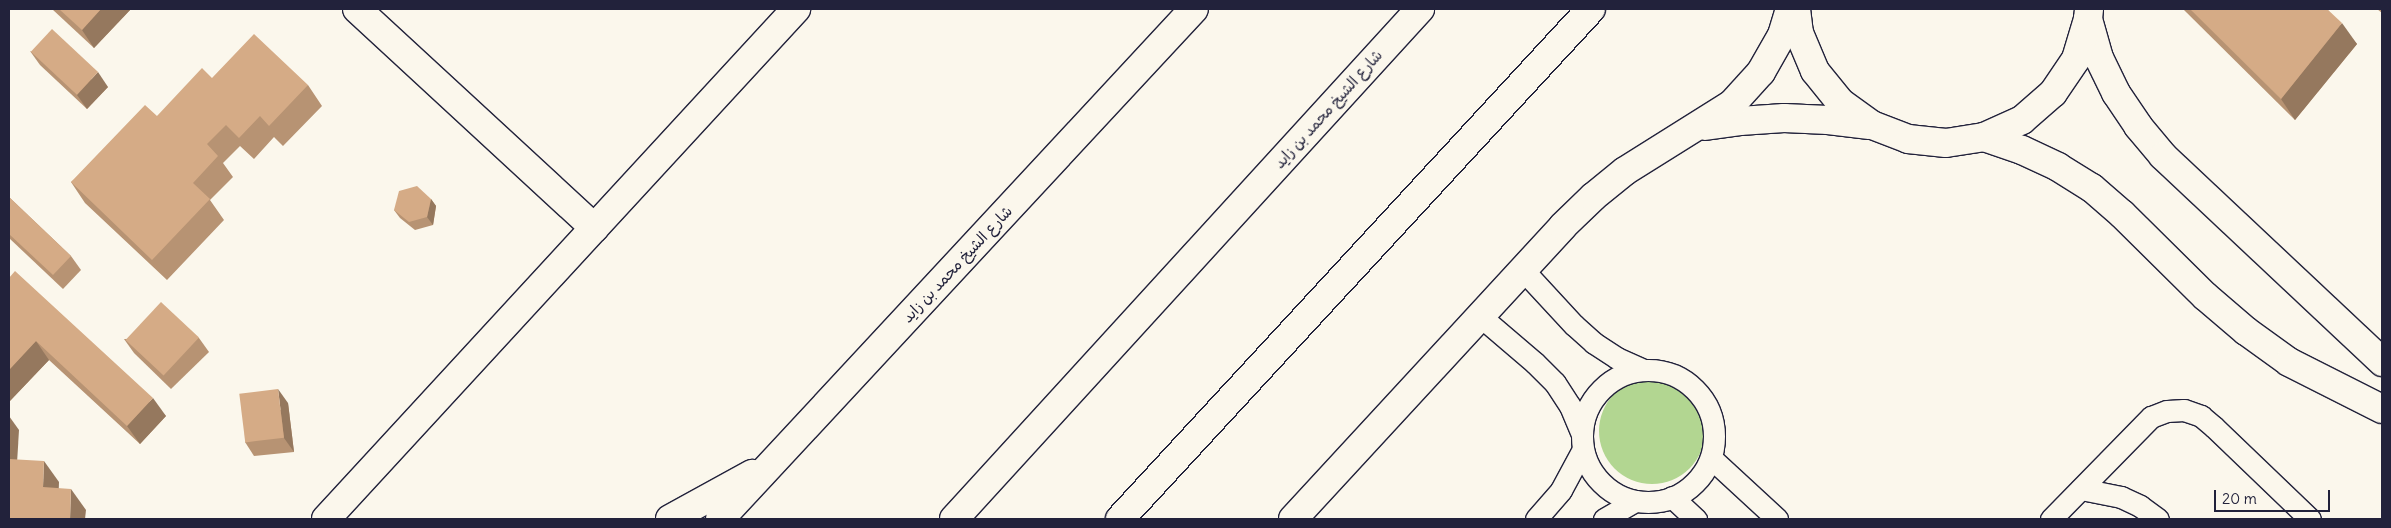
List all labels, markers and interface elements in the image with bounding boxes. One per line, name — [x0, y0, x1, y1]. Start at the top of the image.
street label: شارع الشيخ محمد بن زايد — [1270, 46, 1386, 172]
street label: شارع الشيخ محمد بن زايد — [898, 202, 1016, 326]
scale bar — [2216, 480, 2332, 512]
text: 20 m — [2222, 489, 2257, 508]

